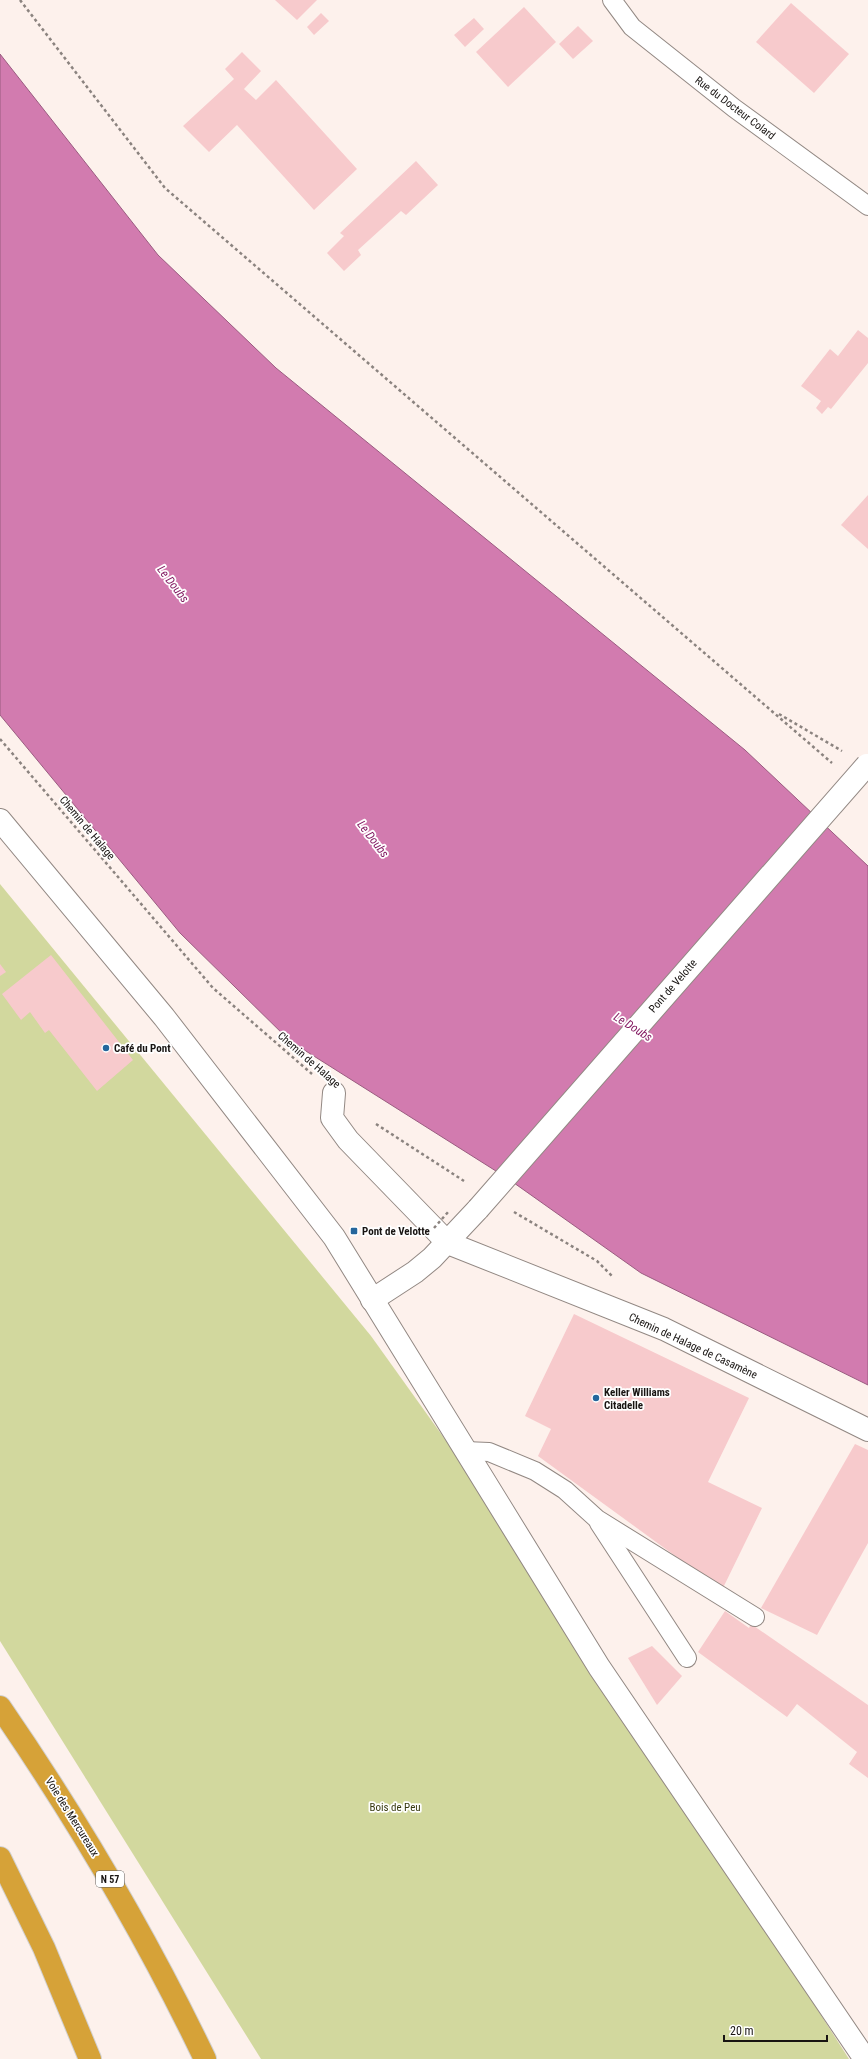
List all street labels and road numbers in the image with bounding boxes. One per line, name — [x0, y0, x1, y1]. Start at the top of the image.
street label: Rue du Docteur Colard — [692, 74, 778, 142]
street label: Chemin de Halage — [57, 794, 117, 862]
street label: Pont de Velotte — [646, 957, 700, 1015]
street label: Chemin de Halage — [275, 1029, 343, 1091]
street label: Chemin de Halage de Casamène — [627, 1310, 759, 1382]
street label: Voie des Mercureaux — [42, 1775, 102, 1859]
road number: N 57 — [96, 1871, 124, 1887]

